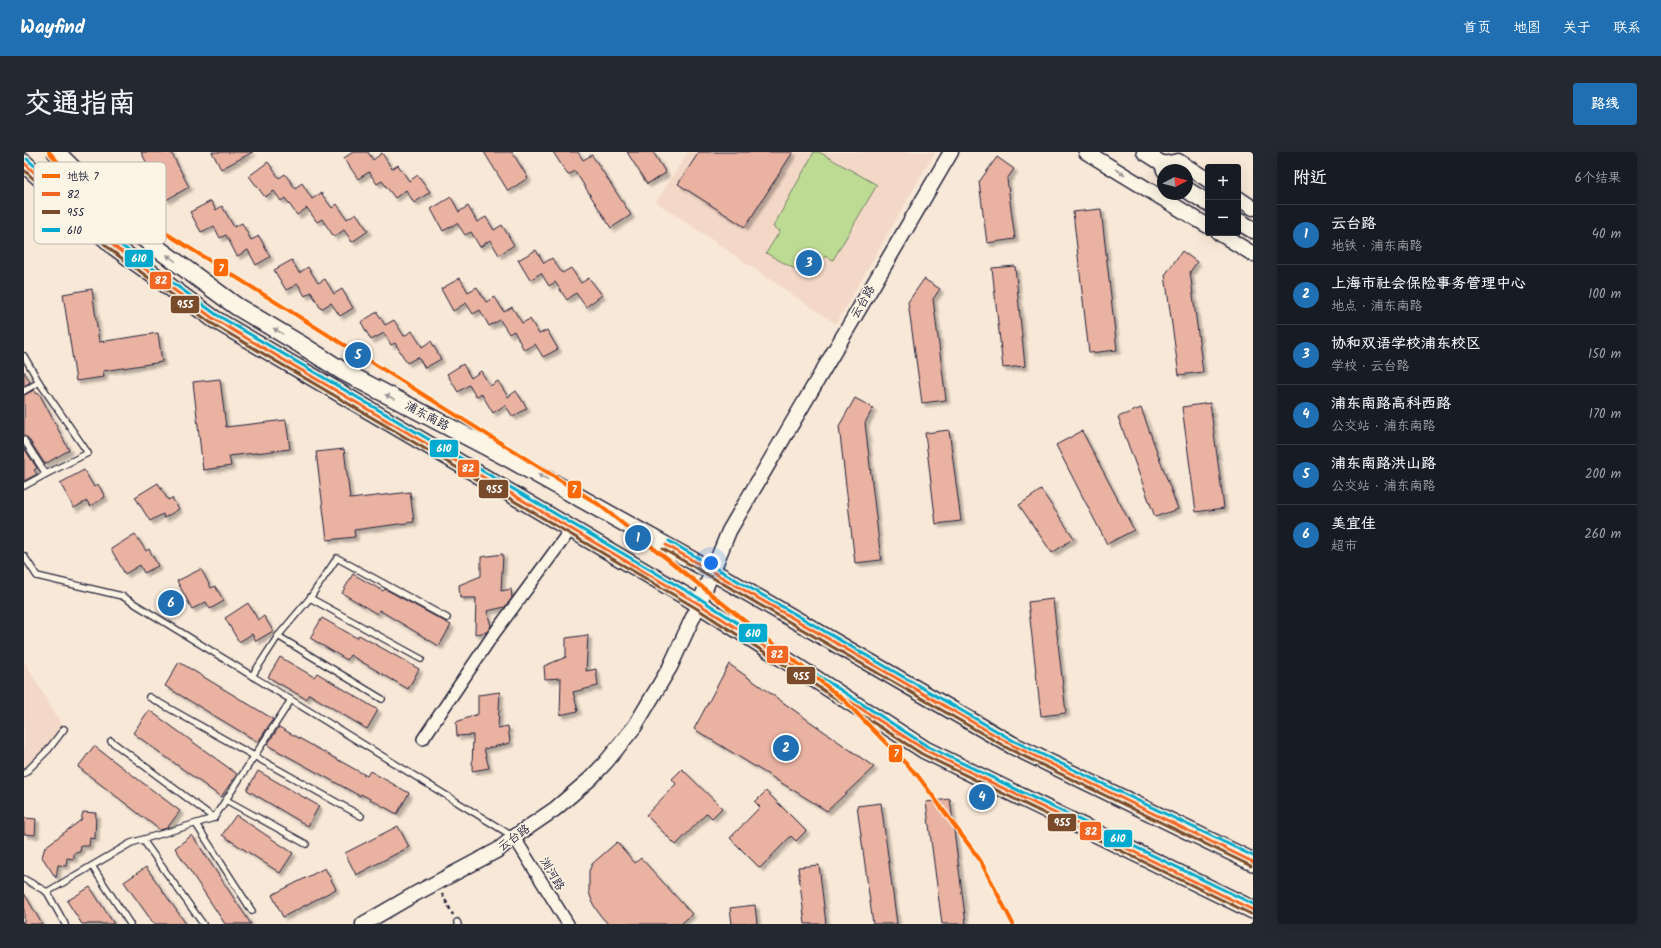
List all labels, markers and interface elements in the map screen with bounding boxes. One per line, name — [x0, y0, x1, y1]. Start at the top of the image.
text: Wayfind — [20, 13, 85, 43]
text: 首页 — [1463, 17, 1491, 39]
text: 地图 — [1513, 17, 1541, 39]
text: 关于 — [1563, 17, 1591, 39]
text: 联系 — [1613, 17, 1641, 39]
text: 交通指南 — [24, 82, 136, 127]
button: 路线 — [1573, 83, 1637, 125]
legend — [34, 162, 166, 244]
north arrow — [1157, 164, 1193, 200]
map controls — [1205, 164, 1241, 236]
button: + — [1205, 164, 1241, 200]
text: 附近 — [1293, 165, 1327, 192]
text: 地铁 7 — [67, 168, 99, 186]
text: 6个结果 — [1575, 168, 1621, 189]
one-way arrow — [1114, 169, 1126, 176]
text: 82 — [67, 186, 80, 204]
button: − — [1205, 200, 1241, 236]
text: 955 — [67, 204, 85, 222]
text: 云台路 — [1331, 212, 1376, 236]
text: 610 — [67, 222, 83, 240]
text: 1 — [1304, 224, 1308, 245]
text: 40 m — [1592, 224, 1621, 245]
text: 地铁 · 浦东南路 — [1331, 236, 1423, 257]
pin: 3 — [796, 248, 822, 278]
line badge: 610 — [124, 249, 154, 268]
text: 610 — [132, 250, 147, 268]
one-way arrow — [166, 254, 176, 262]
line badge: 7 — [213, 258, 229, 277]
text: 7 — [218, 260, 224, 278]
line badge: 82 — [149, 271, 172, 290]
text: 82 — [155, 272, 167, 290]
text: 上海市社会保险事务管理中心 — [1331, 272, 1526, 296]
street label: 云台路 — [846, 282, 880, 322]
text: 2 — [1302, 284, 1310, 305]
text: 100 m — [1588, 284, 1621, 305]
line badge: 955 — [170, 295, 200, 314]
text: 955 — [177, 296, 195, 314]
text: 地点 · 浦东南路 — [1331, 296, 1423, 317]
one-way arrow — [272, 328, 284, 335]
text: 协和双语学校浦东校区 — [1331, 332, 1481, 356]
pin: 5 — [345, 340, 371, 370]
text: 3 — [1302, 344, 1310, 365]
text: 150 m — [1588, 344, 1621, 365]
text: 学校 · 云台路 — [1331, 356, 1410, 377]
text: 浦东南路高科西路 — [1331, 392, 1451, 416]
one-way arrow — [385, 394, 396, 400]
street label: 浦东南路 — [401, 396, 453, 436]
text: 4 — [1302, 404, 1310, 425]
text: 170 m — [1589, 404, 1621, 425]
text: 公交站 · 浦东南路 — [1331, 416, 1436, 437]
line badge: 610 — [429, 439, 459, 458]
text: 610 — [437, 440, 452, 458]
text: 浦东南路洪山路 — [1331, 452, 1436, 476]
line badge: 82 — [457, 459, 480, 478]
text: 82 — [462, 460, 474, 478]
text: 5 — [1303, 464, 1309, 485]
text: 200 m — [1585, 464, 1621, 485]
one-way arrow — [537, 474, 548, 481]
text: 公交站 · 浦东南路 — [1331, 476, 1436, 497]
line badge: 955 — [478, 479, 509, 499]
line badge: 7 — [567, 480, 582, 499]
text: 955 — [486, 481, 504, 499]
text: 7 — [571, 481, 577, 499]
text: 美宜佳 — [1331, 512, 1376, 536]
pin: 1 — [625, 523, 651, 553]
text: 6 — [1302, 524, 1310, 545]
text: 260 m — [1584, 524, 1621, 545]
text: 超市 — [1331, 536, 1357, 557]
your location — [701, 553, 721, 573]
pin: 6 — [158, 588, 184, 618]
line badge: 610 — [738, 623, 768, 643]
text: 610 — [746, 625, 761, 643]
line badge: 82 — [766, 645, 789, 664]
text: 82 — [771, 646, 783, 664]
line badge: 955 — [786, 666, 816, 685]
text: 955 — [793, 668, 811, 686]
pin: 2 — [773, 733, 799, 763]
line badge: 7 — [888, 744, 903, 763]
text: 7 — [893, 745, 899, 763]
pin: 4 — [969, 782, 995, 812]
line badge: 955 — [1047, 813, 1077, 832]
text: 955 — [1054, 814, 1072, 832]
street label: 云台路 — [494, 820, 534, 856]
line badge: 82 — [1079, 821, 1102, 841]
text: 82 — [1085, 823, 1097, 841]
line badge: 610 — [1103, 829, 1133, 848]
text: 610 — [1111, 830, 1126, 848]
street label: 浏河路 — [535, 854, 569, 894]

